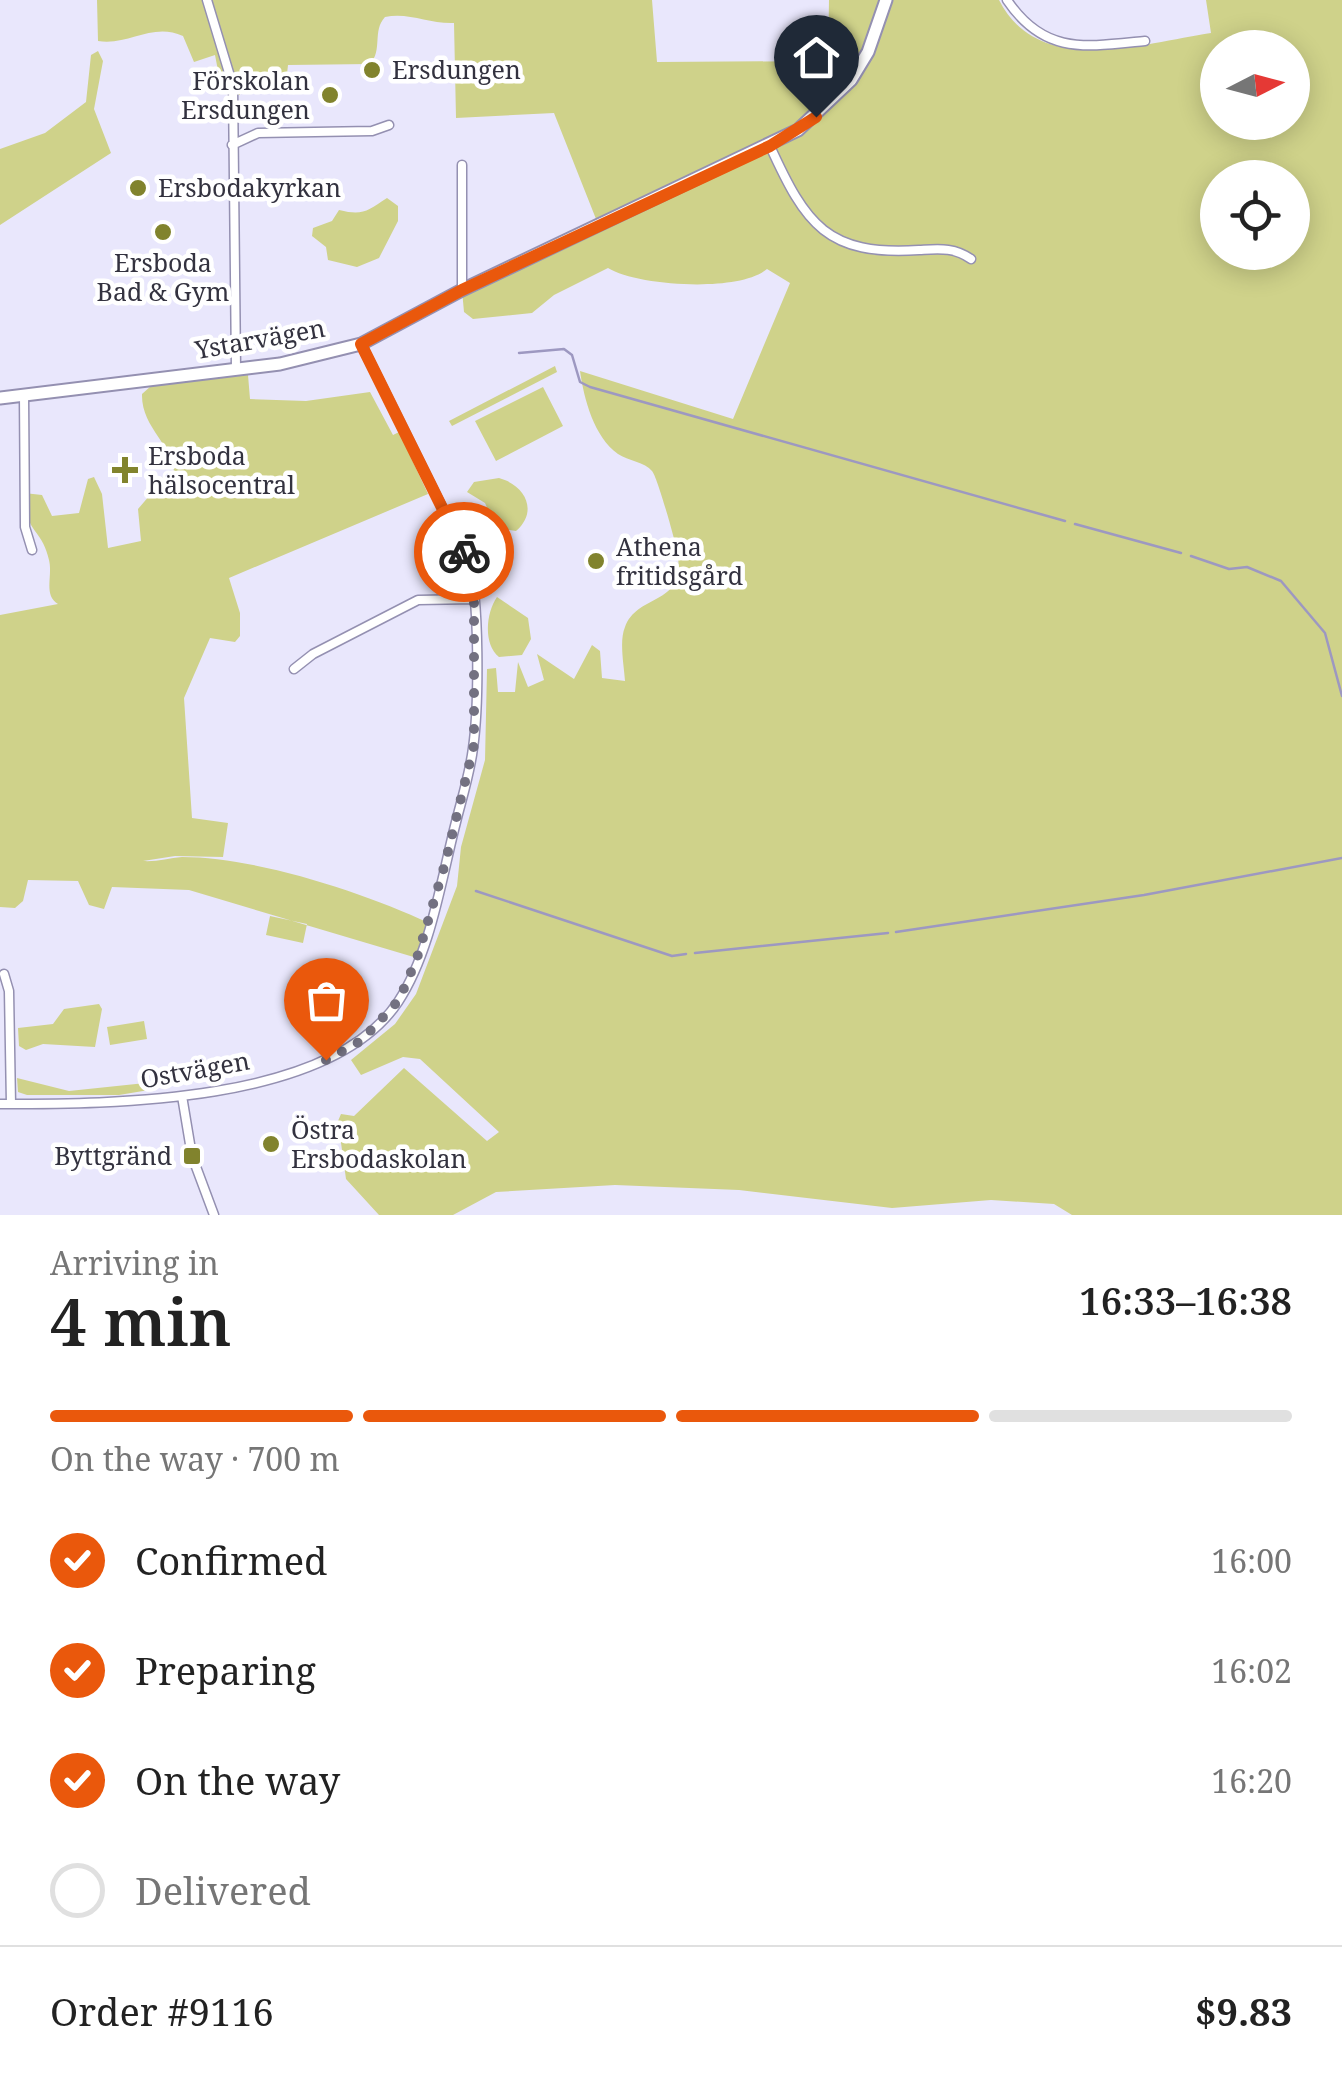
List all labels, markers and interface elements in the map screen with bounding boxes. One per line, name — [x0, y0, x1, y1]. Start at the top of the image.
pin — [774, 15, 859, 118]
icon: home — [789, 30, 844, 85]
north arrow — [1200, 30, 1310, 140]
map controls — [1200, 30, 1310, 270]
place label: Ersdungen — [392, 52, 521, 86]
marker: Ersdungen — [361, 59, 383, 81]
place label: Förskolan Ersdungen — [181, 63, 310, 126]
marker: Förskolan Ersdungen — [319, 84, 341, 106]
button: locate — [1200, 160, 1310, 270]
place label: Ersbodakyrkan — [158, 170, 341, 204]
marker: Ersbodakyrkan — [127, 177, 149, 199]
marker: Ersboda Bad & Gym — [152, 221, 174, 243]
place label: Ersboda Bad & Gym — [97, 245, 229, 308]
street label: Ystarvägen — [191, 310, 328, 366]
place label: Ersboda hälsocentral — [148, 438, 295, 501]
marker: Ersboda hälsocentral — [112, 457, 138, 483]
courier — [414, 502, 514, 602]
icon: bike — [437, 525, 492, 580]
place label: Athena fritidsgård — [616, 529, 743, 592]
marker: Athena fritidsgård — [585, 550, 607, 572]
pin — [284, 958, 369, 1061]
icon: bag — [299, 973, 354, 1028]
street label: Ostvägen — [138, 1043, 252, 1095]
place label: Östra Ersbodaskolan — [291, 1112, 467, 1175]
marker: Östra Ersbodaskolan — [260, 1133, 282, 1155]
place label: Byttgränd — [54, 1138, 172, 1172]
marker: Byttgränd — [181, 1145, 203, 1167]
text: Arriving in — [50, 1241, 219, 1284]
text: 16:33–16:38 — [1079, 1274, 1292, 1326]
text: 4 min — [50, 1277, 232, 1365]
text: On the way · 700 m — [50, 1437, 340, 1480]
icon: check — [50, 1533, 105, 1588]
text: Confirmed — [135, 1534, 327, 1586]
text: 16:00 — [1211, 1539, 1292, 1582]
icon: check — [50, 1643, 105, 1698]
text: Preparing — [135, 1644, 316, 1696]
text: 16:02 — [1211, 1649, 1292, 1692]
icon: check — [50, 1753, 105, 1808]
text: On the way — [135, 1754, 340, 1806]
text: 16:20 — [1211, 1759, 1292, 1802]
text: Delivered — [135, 1864, 311, 1916]
text: Order #9116 — [50, 1985, 274, 2037]
text: $9.83 — [1195, 1985, 1292, 2037]

